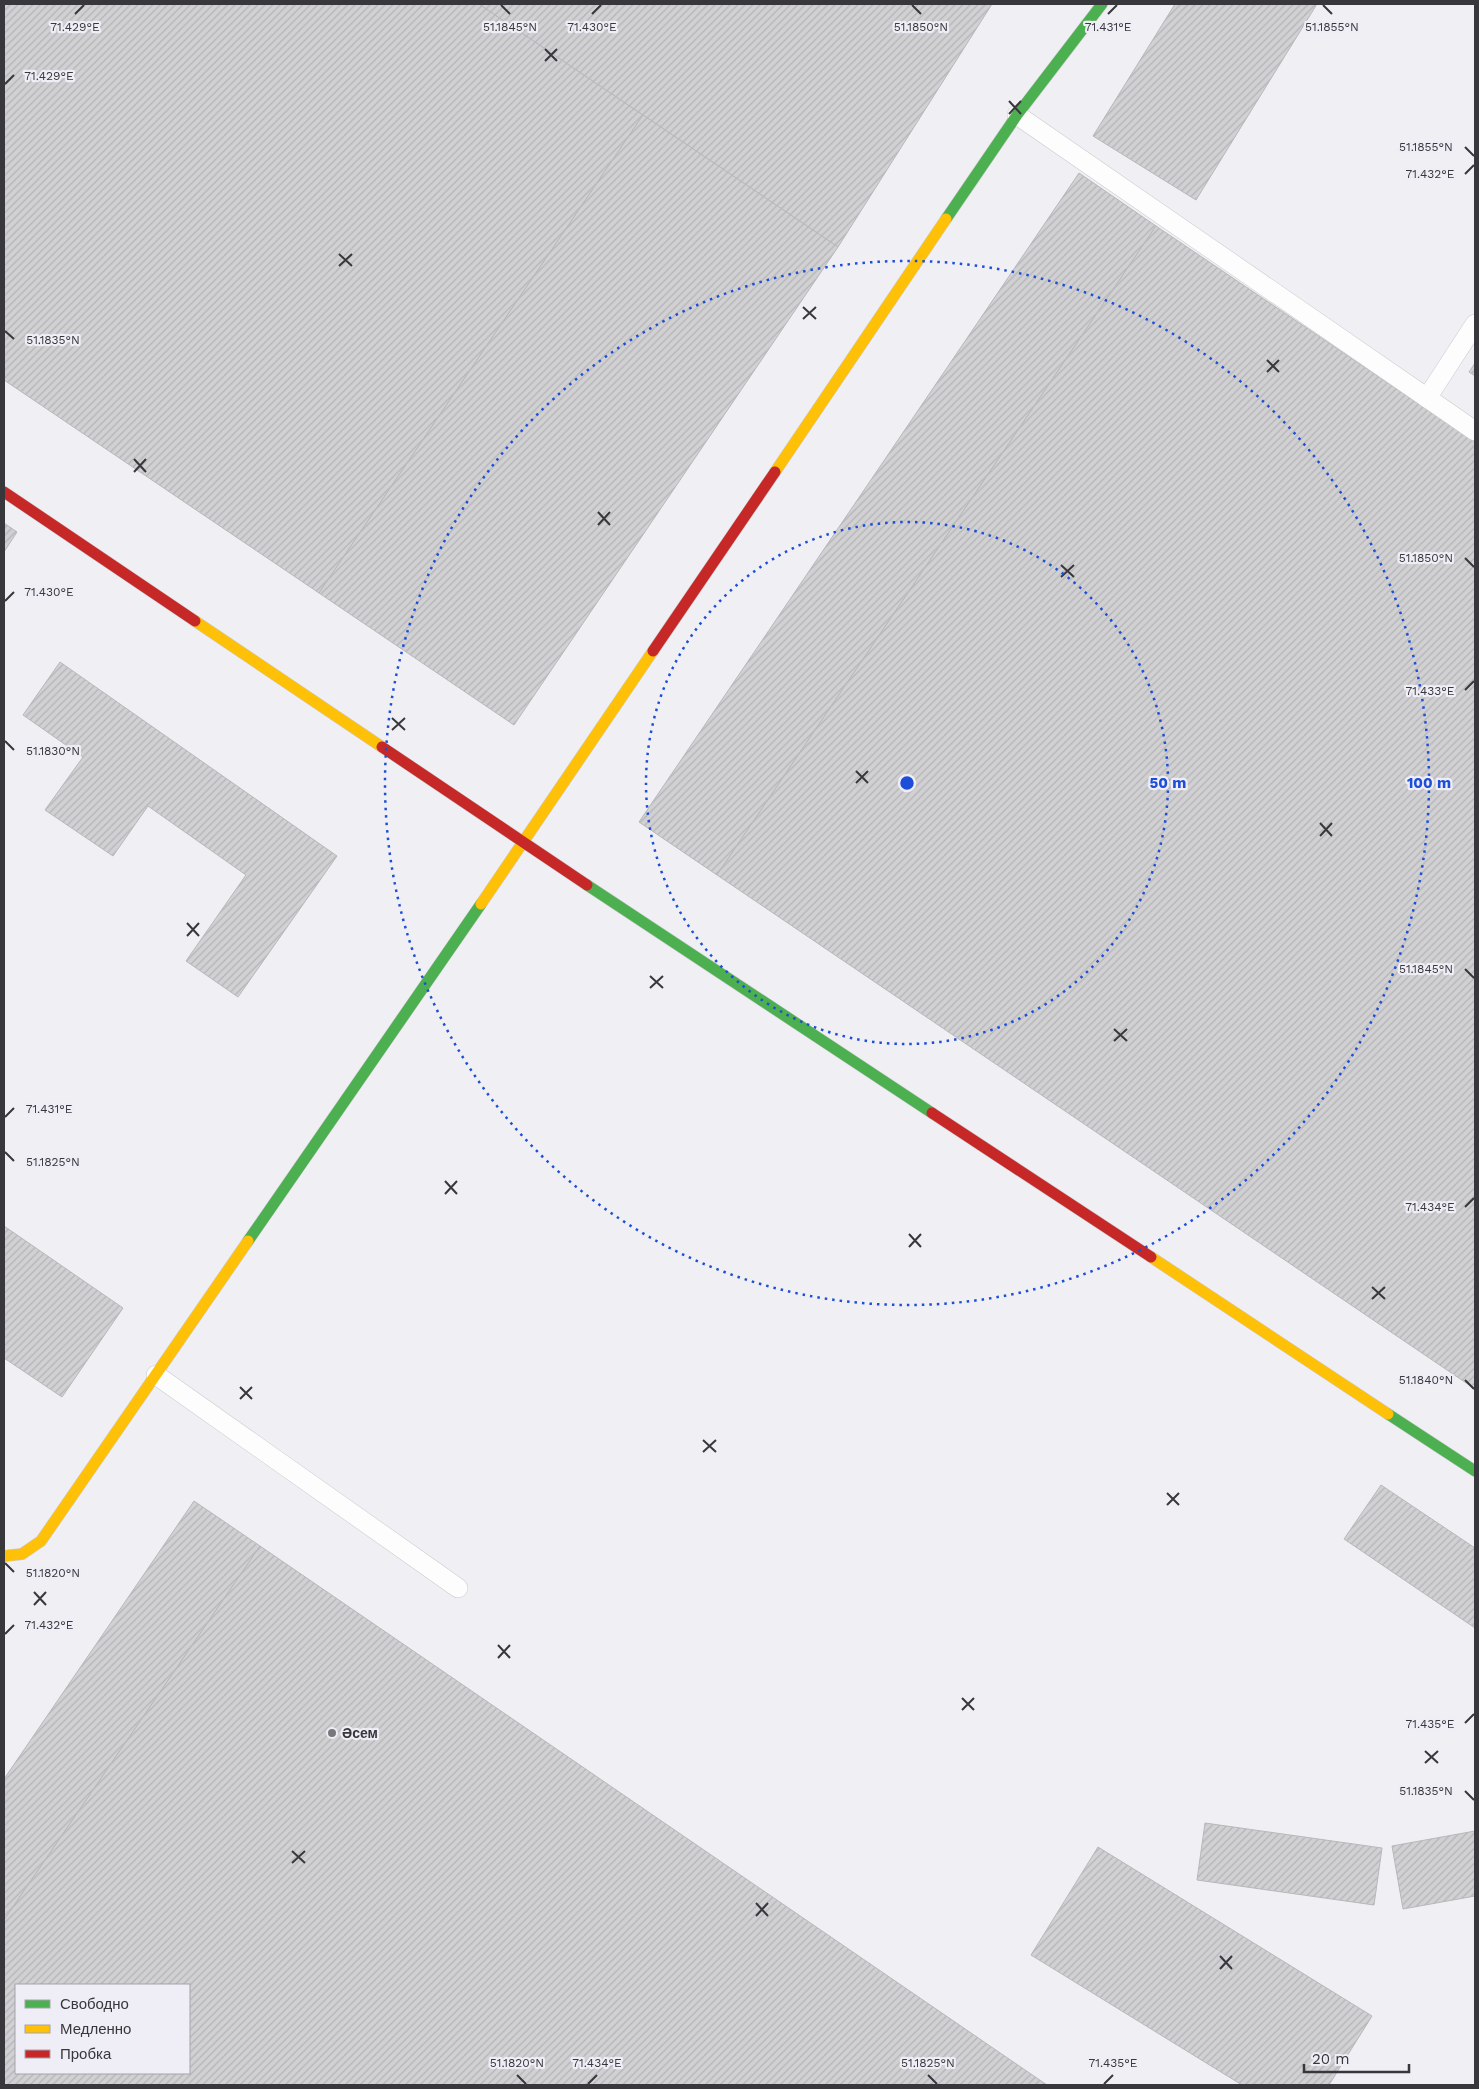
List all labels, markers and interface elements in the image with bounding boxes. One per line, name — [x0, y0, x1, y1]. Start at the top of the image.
text: 71.429°E — [50, 20, 100, 34]
text: 51.1845°N — [483, 20, 537, 34]
text: 71.430°E — [567, 20, 617, 34]
text: 51.1850°N — [894, 20, 948, 34]
text: 71.431°E — [1085, 20, 1132, 34]
text: 51.1855°N — [1305, 20, 1359, 34]
text: 71.429°E — [24, 69, 74, 83]
text: 51.1855°N — [1399, 140, 1453, 154]
text: 71.432°E — [1406, 167, 1455, 181]
text: 51.1835°N — [26, 333, 80, 347]
text: 51.1850°N — [1399, 551, 1453, 565]
text: 71.430°E — [24, 585, 74, 599]
text: 71.433°E — [1406, 684, 1455, 698]
text: 51.1830°N — [26, 744, 80, 758]
centre of rings — [898, 774, 916, 792]
text: 50 m — [1150, 774, 1186, 792]
text: 100 m — [1407, 774, 1451, 792]
text: 51.1845°N — [1399, 962, 1453, 976]
text: 71.431°E — [26, 1102, 73, 1116]
text: 51.1825°N — [26, 1155, 80, 1169]
text: 71.434°E — [1405, 1200, 1455, 1214]
text: 51.1840°N — [1399, 1373, 1453, 1387]
text: 51.1820°N — [26, 1566, 80, 1580]
text: 71.432°E — [25, 1618, 74, 1632]
text: 71.435°E — [1406, 1717, 1455, 1731]
place label: Әсем — [342, 1725, 378, 1741]
marker: Әсем — [326, 1727, 338, 1739]
text: 51.1835°N — [1399, 1784, 1453, 1798]
legend — [15, 1984, 190, 2074]
text: Свободно — [60, 1995, 129, 2013]
text: Медленно — [60, 2020, 131, 2038]
scale bar — [1304, 2042, 1409, 2074]
text: Пробка — [60, 2045, 112, 2063]
text: 20 m — [1312, 2050, 1350, 2068]
text: 51.1820°N — [490, 2056, 544, 2070]
text: 71.434°E — [572, 2056, 622, 2070]
text: 51.1825°N — [901, 2056, 955, 2070]
text: 71.435°E — [1089, 2056, 1138, 2070]

